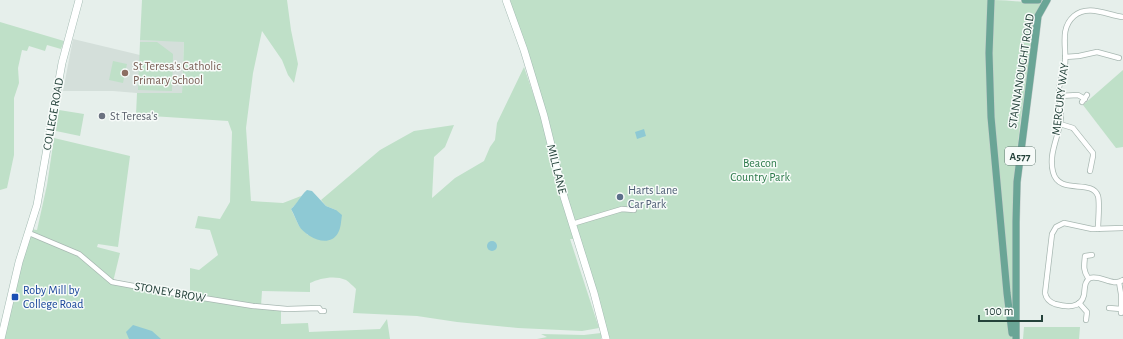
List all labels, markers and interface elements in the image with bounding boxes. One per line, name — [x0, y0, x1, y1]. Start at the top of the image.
street label: STANNANOUGHT ROAD — [1006, 13, 1036, 129]
place label: St Teresa's Catholic Primary School — [133, 60, 221, 87]
street label: MERCURY WAY — [1050, 61, 1071, 136]
marker: St Teresa's Catholic Primary School — [120, 68, 130, 78]
street label: COLLEGE ROAD — [41, 77, 65, 151]
place label: St Teresa's — [110, 110, 158, 122]
marker: St Teresa's — [97, 111, 107, 121]
street label: MILL LANE — [545, 143, 569, 195]
road number: A577 — [1005, 147, 1035, 165]
park label: Beacon Country Park — [730, 157, 790, 184]
place label: Harts Lane Car Park — [628, 184, 678, 210]
marker: Harts Lane Car Park — [615, 192, 625, 202]
street label: STONEY BROW — [134, 280, 207, 304]
place label: Roby Mill by College Road — [23, 284, 83, 310]
marker: Roby Mill by College Road — [10, 292, 20, 302]
scale bar — [979, 297, 1042, 323]
text: 100 m — [985, 305, 1013, 317]

